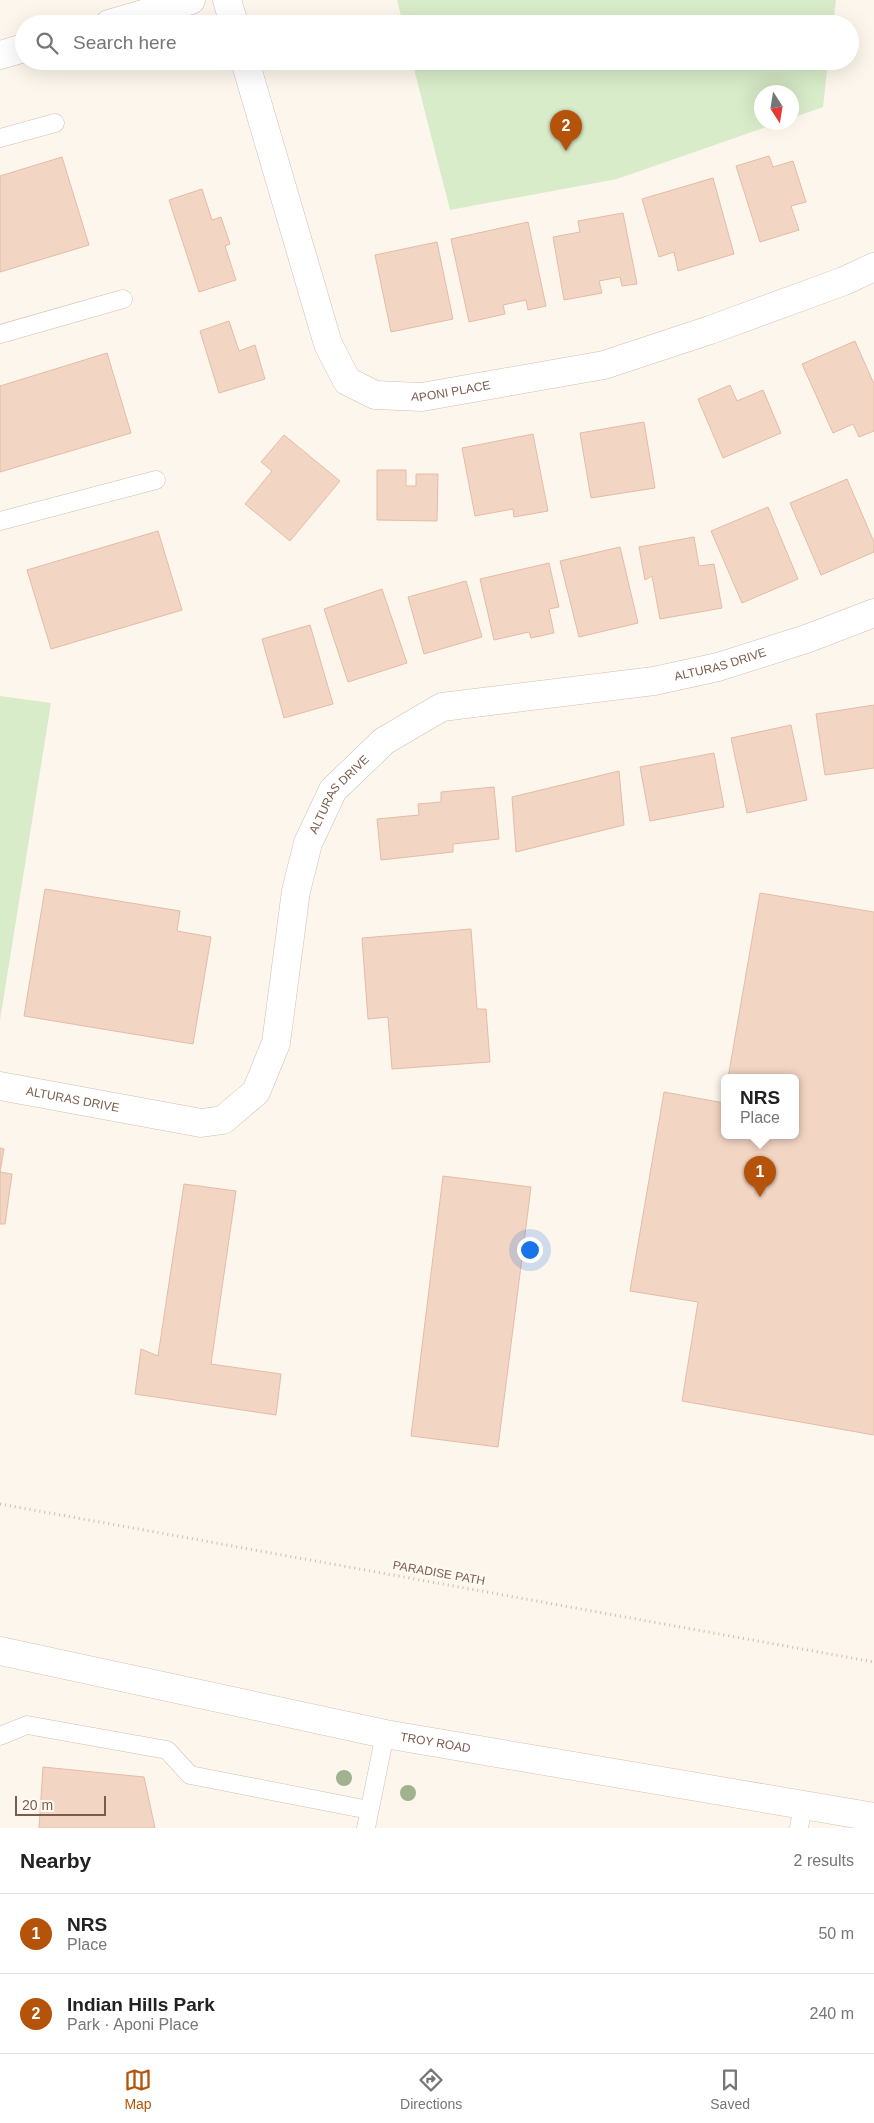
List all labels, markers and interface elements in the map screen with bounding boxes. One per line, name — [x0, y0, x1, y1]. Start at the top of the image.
search box — [15, 15, 859, 70]
icon: search — [33, 29, 61, 57]
text: Search here — [73, 32, 177, 53]
north arrow — [754, 85, 799, 130]
pin: 2 — [550, 110, 582, 151]
street label: APONI PLACE — [411, 378, 491, 404]
street label: ALTURAS DRIVE — [673, 645, 768, 683]
street label: ALTURAS DRIVE — [306, 752, 372, 836]
popup — [721, 1074, 799, 1139]
street label: ALTURAS DRIVE — [25, 1084, 121, 1115]
text: NRS — [740, 1087, 780, 1108]
text: Place — [740, 1109, 780, 1126]
pin: 1 — [744, 1156, 776, 1197]
your location — [517, 1237, 543, 1263]
street label: PARADISE PATH — [392, 1558, 486, 1588]
street label: TROY ROAD — [399, 1730, 472, 1755]
scale bar — [15, 1793, 106, 1816]
text: 20 m — [22, 1797, 53, 1813]
text: Nearby — [20, 1849, 91, 1872]
text: 2 results — [794, 1852, 854, 1869]
text: NRS — [67, 1914, 107, 1935]
text: 1 — [32, 1925, 40, 1942]
text: 50 m — [818, 1925, 854, 1942]
text: Place — [67, 1936, 107, 1953]
text: Indian Hills Park — [67, 1994, 215, 2015]
text: 2 — [32, 2005, 40, 2022]
text: 240 m — [810, 2005, 854, 2022]
text: Park · Aponi Place — [67, 2016, 199, 2033]
tab: Map — [124, 2066, 152, 2112]
tab: Directions — [400, 2066, 462, 2112]
tab: Saved — [710, 2066, 750, 2112]

